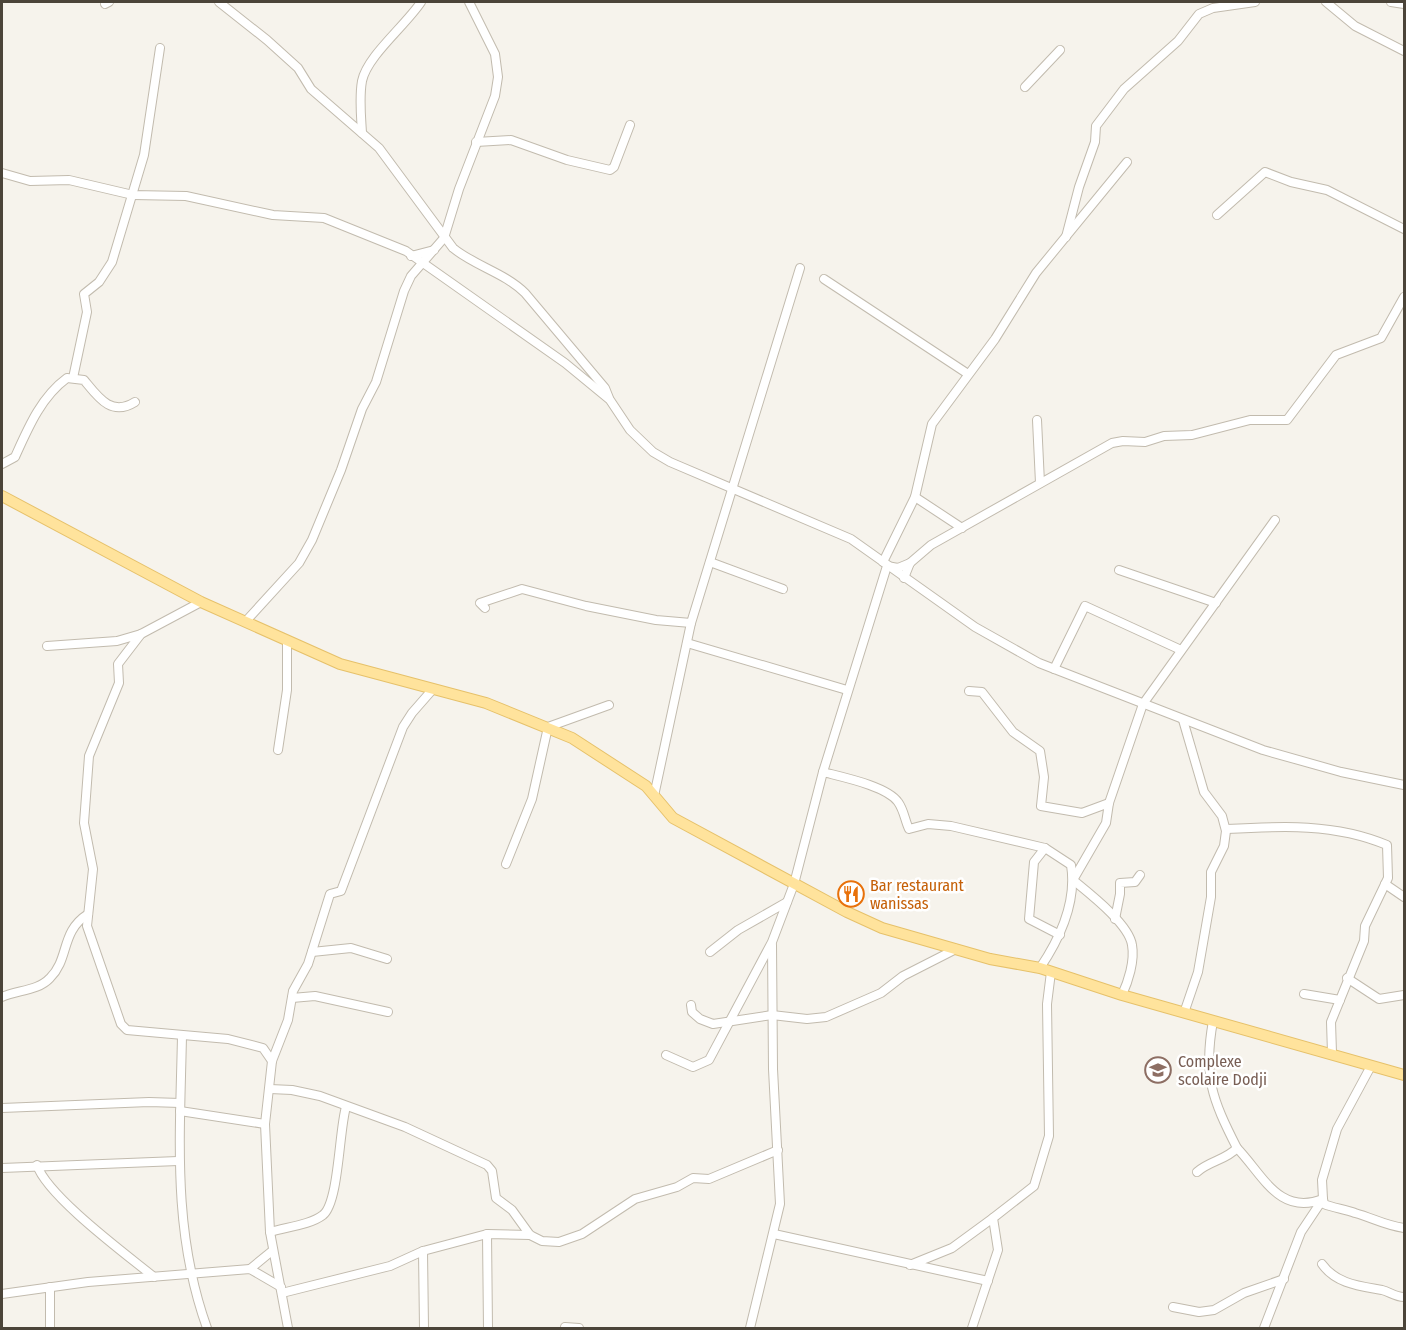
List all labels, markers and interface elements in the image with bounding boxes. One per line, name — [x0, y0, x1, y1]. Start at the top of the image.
place label: Bar restaurant wanissas — [870, 876, 964, 913]
restaurant icon: Bar restaurant wanissas — [836, 879, 866, 909]
place label: Complexe scolaire Dodji — [1178, 1052, 1267, 1089]
school or university icon: Complexe scolaire Dodji — [1143, 1055, 1173, 1085]

